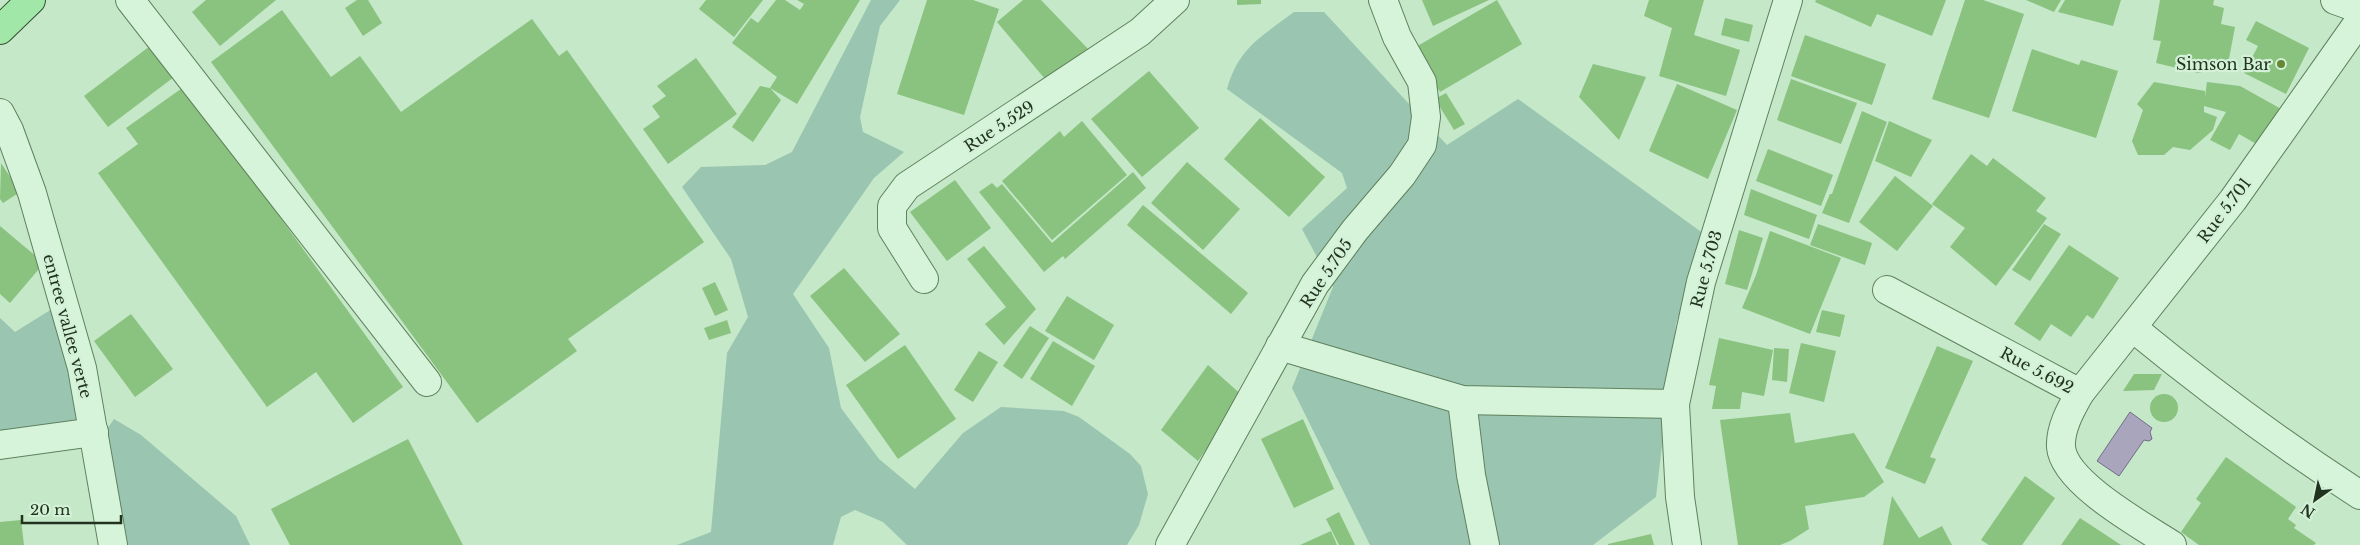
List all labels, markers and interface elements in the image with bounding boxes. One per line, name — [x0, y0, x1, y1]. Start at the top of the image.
place label: Simson Bar — [2176, 54, 2271, 74]
marker: Simson Bar — [2275, 58, 2287, 70]
street label: Rue 5.529 — [960, 96, 1038, 156]
street label: Rue 5.701 — [2193, 173, 2255, 247]
street label: Rue 5.703 — [1686, 228, 1726, 310]
street label: Rue 5.705 — [1296, 235, 1356, 311]
street label: entree vallee verte — [39, 251, 97, 401]
street label: Rue 5.692 — [1997, 342, 2077, 398]
north arrow — [2290, 475, 2340, 525]
scale bar — [22, 492, 121, 524]
text: 20 m — [30, 500, 70, 519]
text: N — [2297, 500, 2318, 522]

